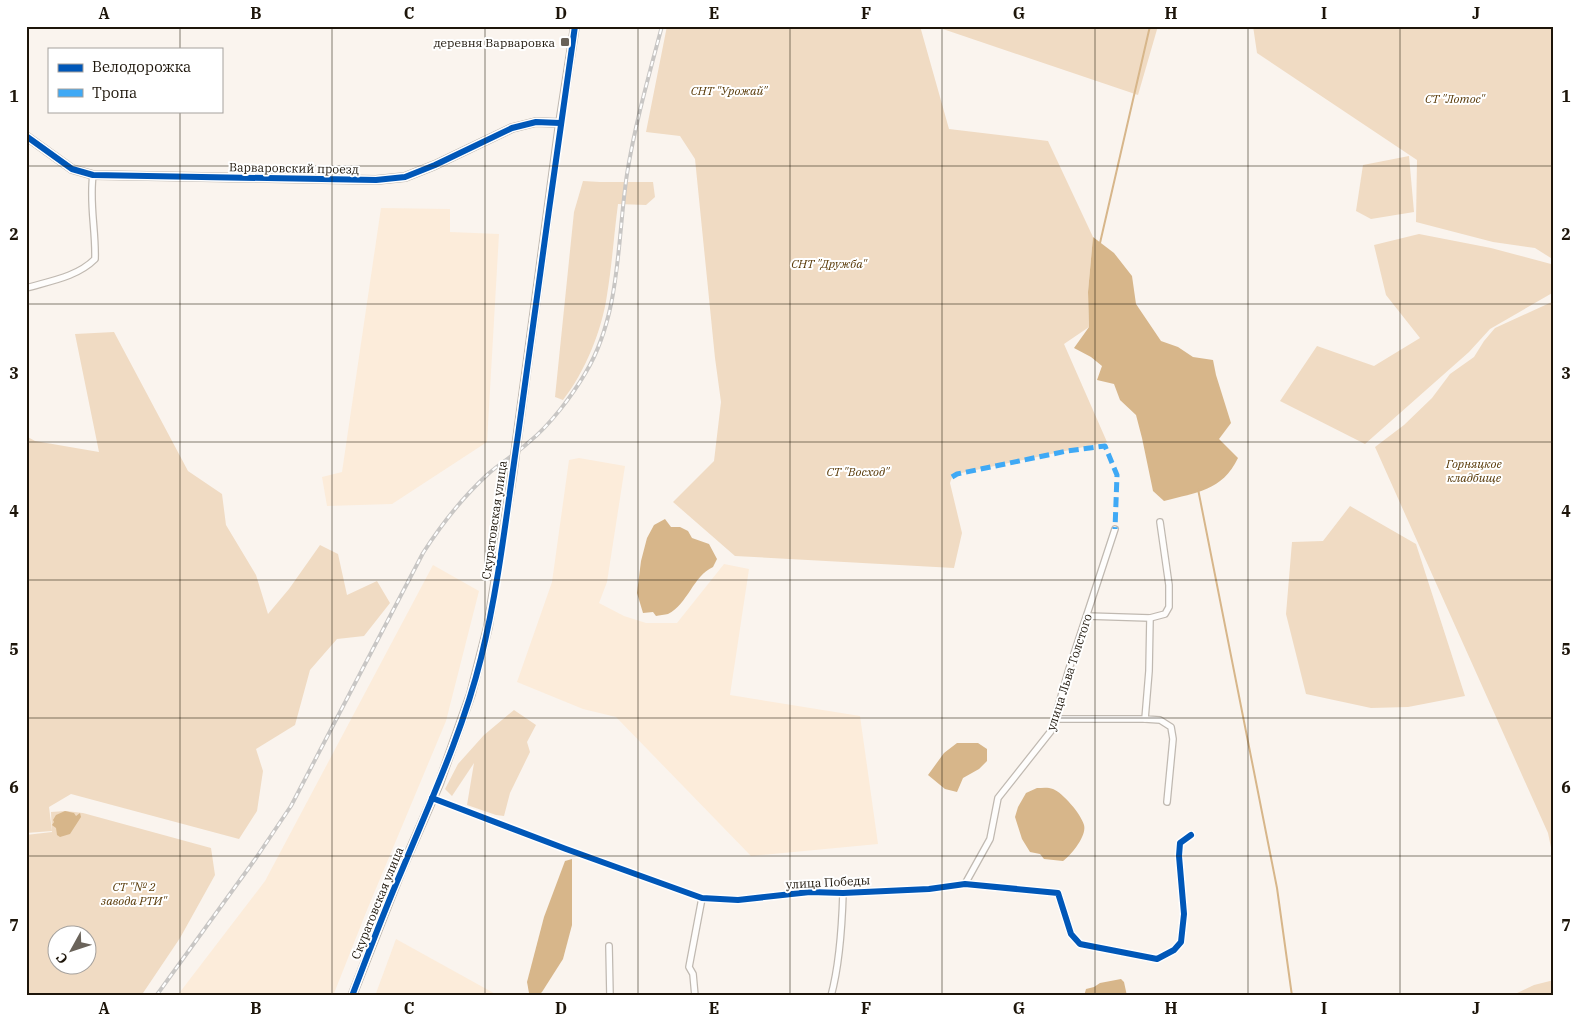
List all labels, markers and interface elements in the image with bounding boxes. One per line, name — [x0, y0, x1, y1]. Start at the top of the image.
text: A — [98, 3, 110, 23]
text: B — [250, 3, 262, 23]
text: C — [404, 3, 414, 23]
text: D — [555, 3, 567, 23]
text: E — [709, 3, 719, 23]
text: F — [861, 3, 871, 23]
text: G — [1013, 3, 1025, 23]
text: H — [1165, 3, 1178, 23]
text: I — [1321, 3, 1327, 23]
text: J — [1472, 3, 1480, 23]
place label: деревня Варваровка — [433, 35, 555, 50]
marker: деревня Варваровка — [559, 36, 571, 48]
legend — [48, 48, 222, 112]
text: Велодорожка — [92, 57, 191, 76]
text: Тропа — [92, 83, 137, 102]
park label: СНТ "Урожай" — [691, 83, 769, 98]
text: 1 — [9, 86, 19, 106]
text: 1 — [1561, 86, 1571, 106]
park label: СТ "Лотос" — [1425, 91, 1486, 106]
street label: Варваровский проезд — [229, 159, 359, 177]
text: 2 — [9, 224, 19, 244]
text: 2 — [1561, 224, 1571, 244]
park label: СНТ "Дружба" — [791, 256, 868, 271]
text: 3 — [9, 363, 19, 383]
text: 3 — [1561, 363, 1571, 383]
park label: Горняцкое кладбище — [1445, 456, 1503, 485]
street label: Скуратовская улица — [478, 459, 510, 580]
park label: СТ "Восход" — [827, 464, 891, 479]
text: 4 — [9, 501, 19, 521]
text: 4 — [1561, 501, 1571, 521]
street label: улица Льва Толстого — [1043, 611, 1095, 732]
text: 5 — [9, 639, 19, 659]
text: 5 — [1561, 639, 1571, 659]
text: 6 — [9, 777, 19, 797]
text: 6 — [1561, 777, 1571, 797]
street label: Скуратовская улица — [348, 844, 407, 961]
street label: улица Победы — [785, 872, 871, 892]
park label: СТ "№ 2 завода РТИ" — [101, 879, 168, 908]
text: 7 — [9, 915, 19, 935]
text: 7 — [1561, 915, 1571, 935]
north arrow — [48, 924, 98, 974]
text: С — [52, 949, 72, 968]
text: A — [98, 998, 110, 1018]
text: B — [250, 998, 262, 1018]
text: C — [404, 998, 414, 1018]
text: D — [555, 998, 567, 1018]
text: E — [709, 998, 719, 1018]
text: F — [861, 998, 871, 1018]
text: G — [1013, 998, 1025, 1018]
text: H — [1165, 998, 1178, 1018]
text: I — [1321, 998, 1327, 1018]
text: J — [1472, 998, 1480, 1018]

